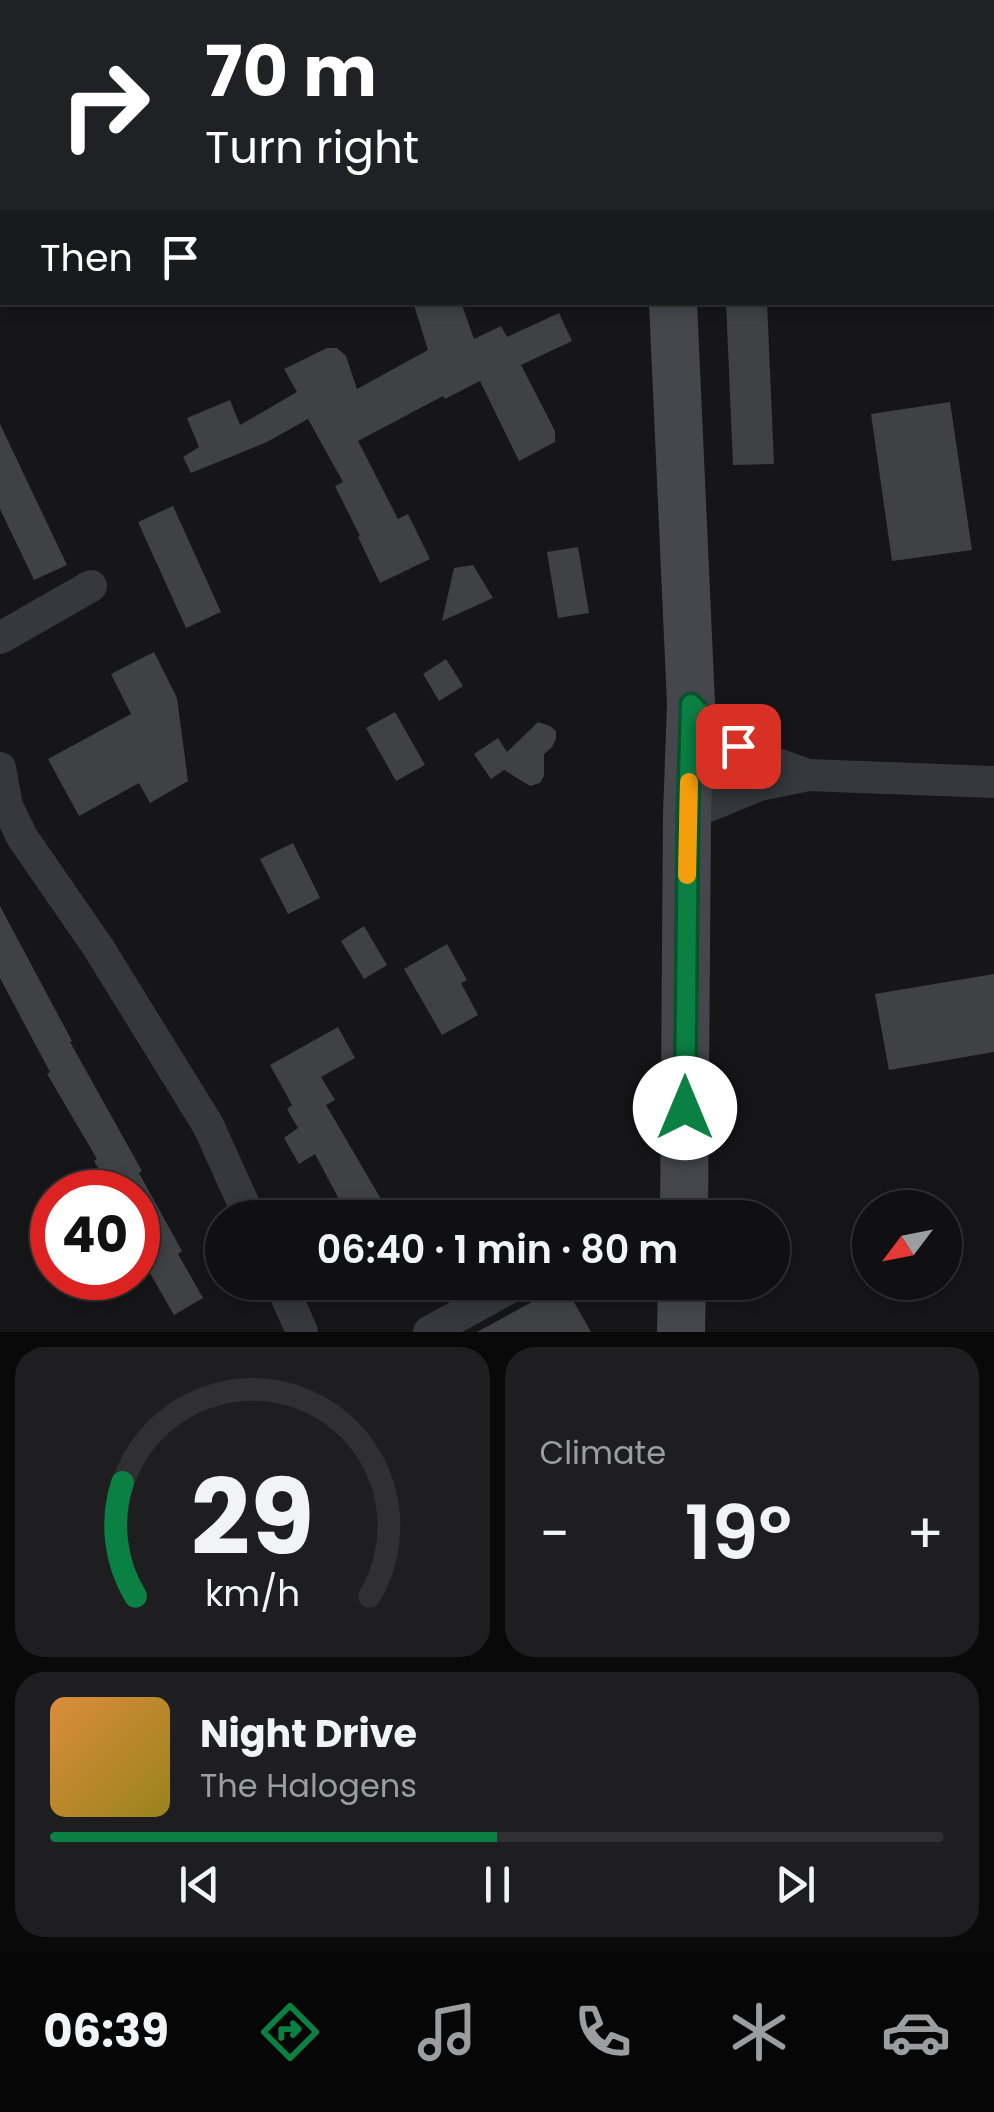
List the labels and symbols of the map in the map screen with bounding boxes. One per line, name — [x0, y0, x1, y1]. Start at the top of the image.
pin — [696, 704, 781, 789]
position arrow — [633, 1056, 737, 1160]
speed limit sign: 40 — [30, 1170, 160, 1300]
north arrow — [852, 1190, 962, 1300]

